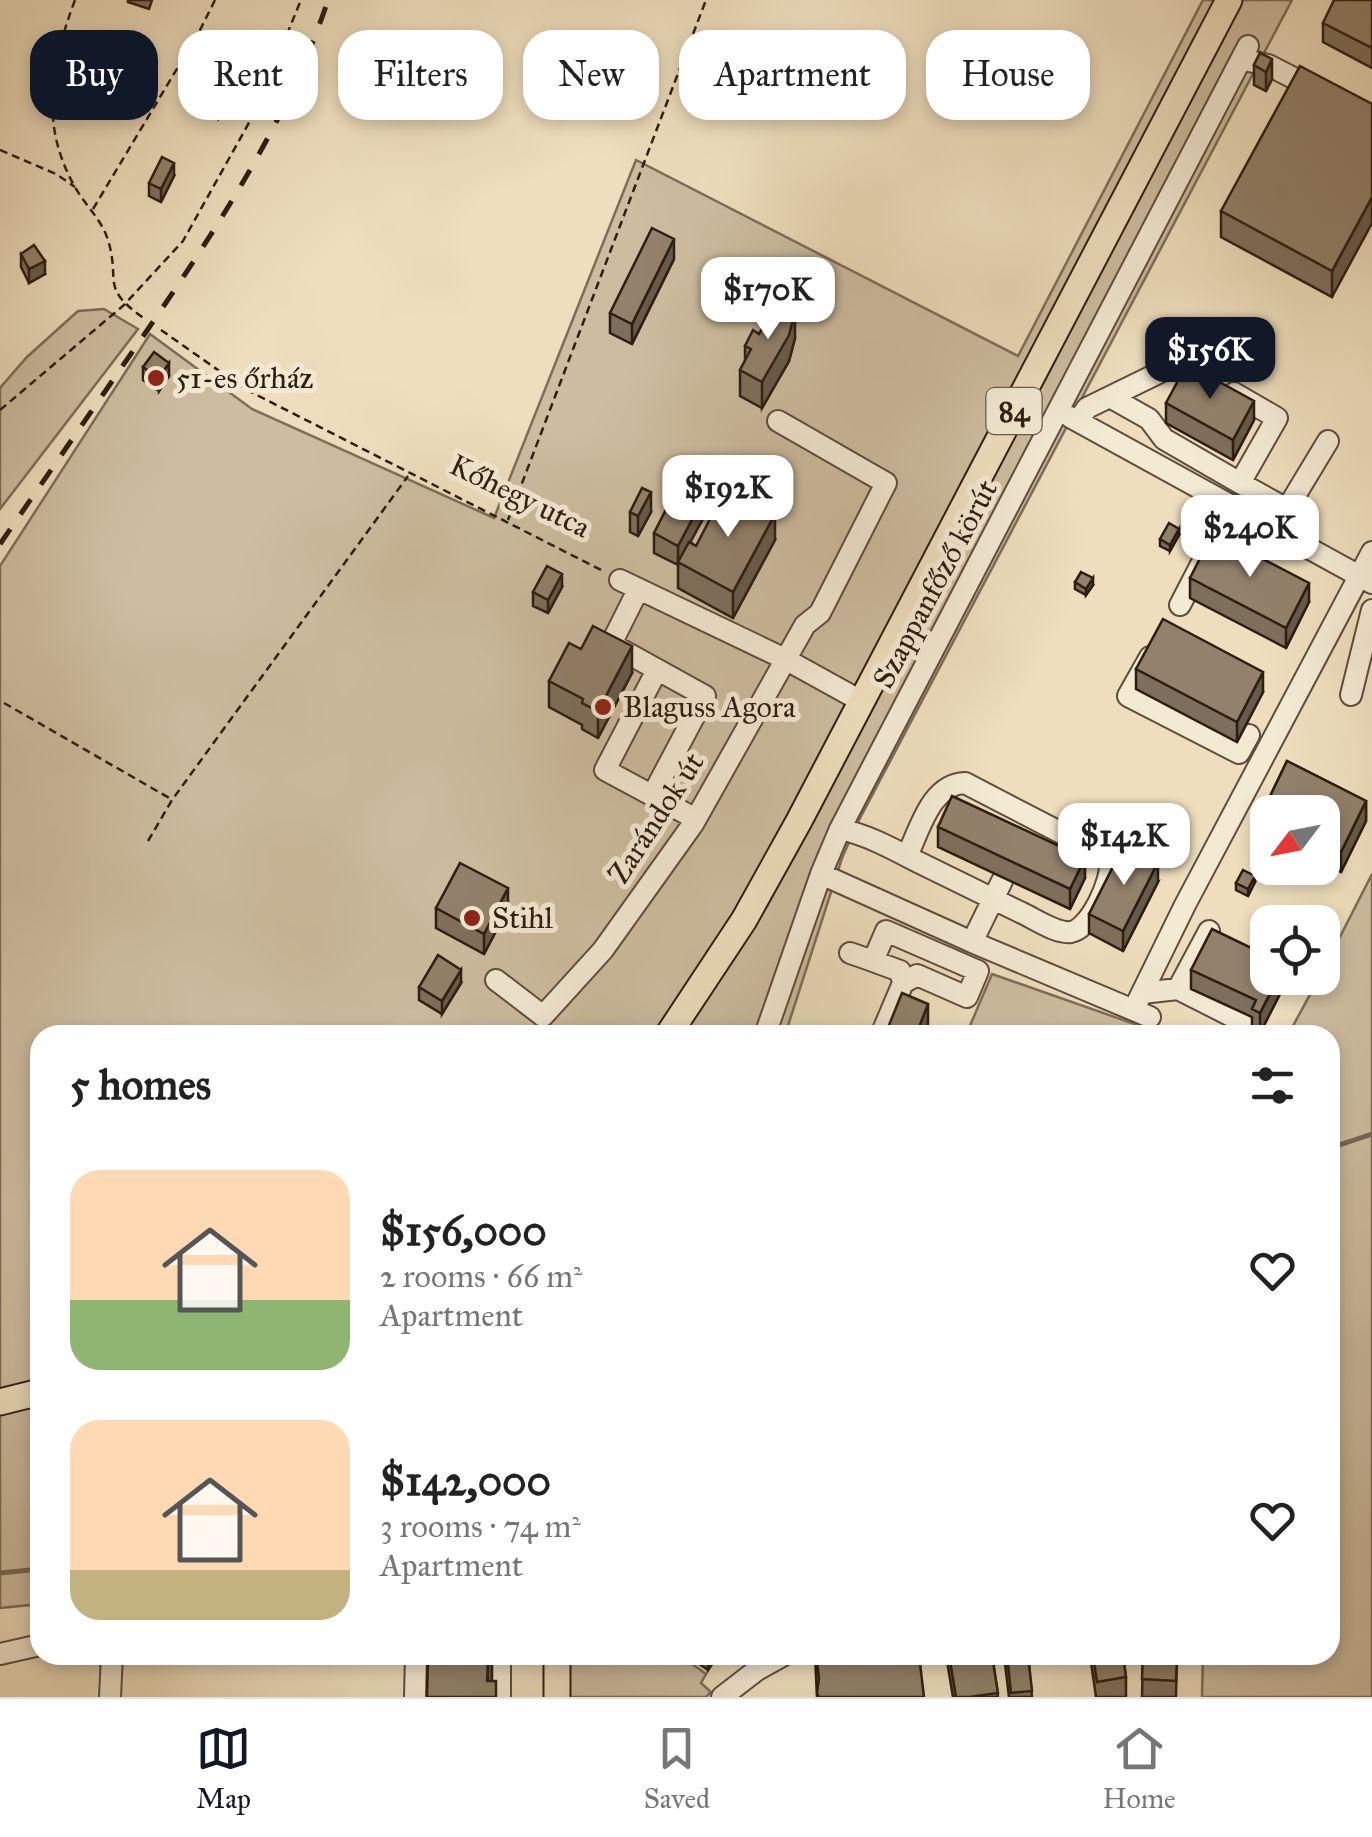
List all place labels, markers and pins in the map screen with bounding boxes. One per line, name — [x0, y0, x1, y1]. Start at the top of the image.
pin: $170K — [698, 257, 838, 342]
pin: $156K — [1140, 317, 1280, 402]
place label: 51-es őrház — [176, 360, 314, 396]
marker: 51-es őrház — [145, 367, 167, 389]
pin: $192K — [658, 455, 798, 540]
pin: $240K — [1180, 495, 1320, 580]
place label: Blaguss Agora — [623, 689, 796, 725]
marker: Blaguss Agora — [592, 696, 614, 718]
pin: $142K — [1054, 803, 1194, 888]
place label: Stihl — [492, 900, 554, 936]
marker: Stihl — [461, 907, 483, 929]

